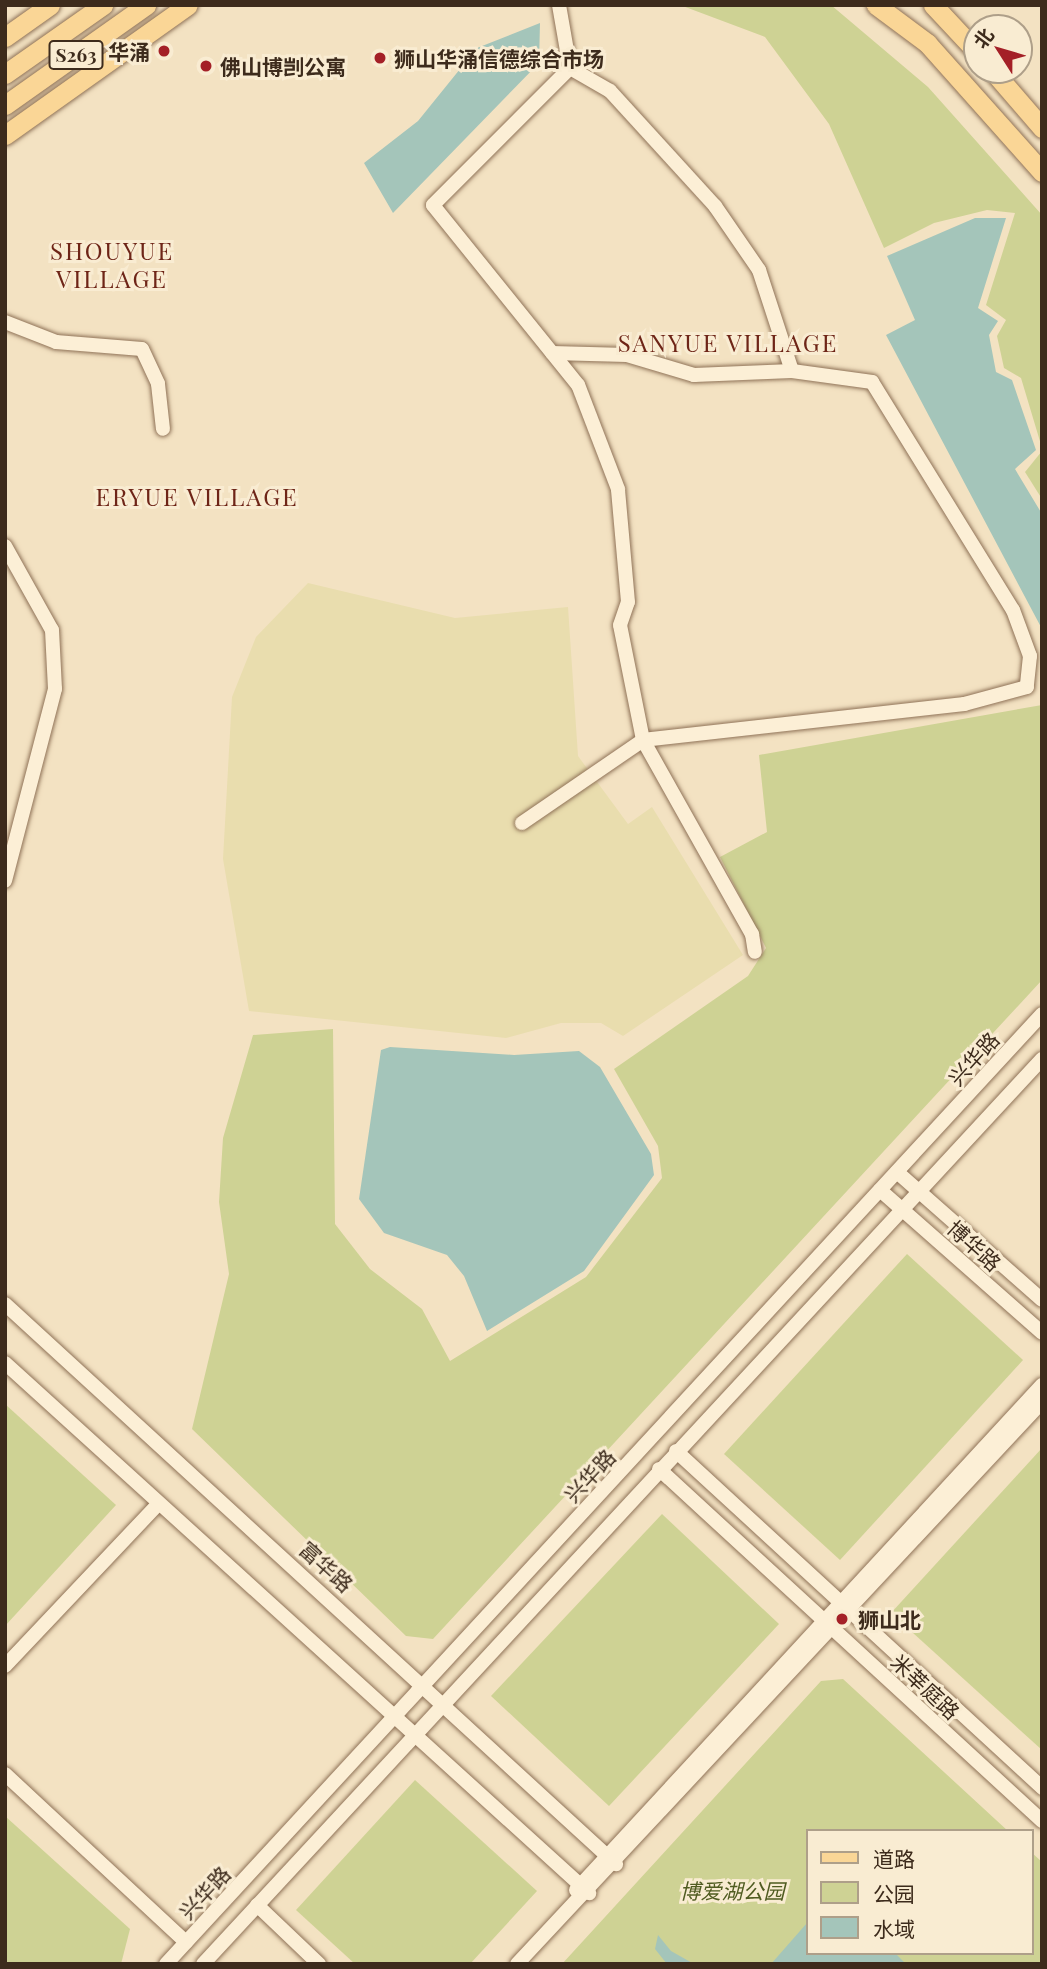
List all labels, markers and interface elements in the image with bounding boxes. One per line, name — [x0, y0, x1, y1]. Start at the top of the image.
north arrow — [963, 14, 1033, 84]
text: 北 — [967, 22, 999, 53]
place label: 华涌 — [108, 38, 150, 64]
road number: S263 — [48, 40, 104, 70]
marker: 华涌 — [156, 43, 172, 59]
place label: 狮山华涌信德综合市场 — [394, 45, 604, 71]
marker: 狮山华涌信德综合市场 — [372, 50, 388, 66]
place label: 佛山博剀公寓 — [220, 53, 346, 79]
marker: 佛山博剀公寓 — [198, 58, 214, 74]
district label: SHOUYUE VILLAGE — [51, 237, 173, 293]
district label: SANYUE VILLAGE — [619, 329, 837, 357]
district label: ERYUE VILLAGE — [97, 483, 297, 511]
street label: 兴华路 — [943, 1026, 1003, 1090]
street label: 博华路 — [943, 1215, 1007, 1275]
street label: 兴华路 — [558, 1443, 620, 1507]
street label: 富华路 — [295, 1536, 359, 1596]
place label: 狮山北 — [858, 1606, 921, 1632]
marker: 狮山北 — [832, 1609, 852, 1629]
street label: 米莘庭路 — [887, 1648, 965, 1724]
legend — [806, 1829, 1033, 1955]
text: 道路 — [873, 1844, 915, 1872]
street label: 兴华路 — [173, 1860, 235, 1924]
park label: 博爱湖公园 — [680, 1877, 784, 1903]
text: 公园 — [873, 1879, 915, 1907]
text: 水域 — [873, 1914, 915, 1942]

